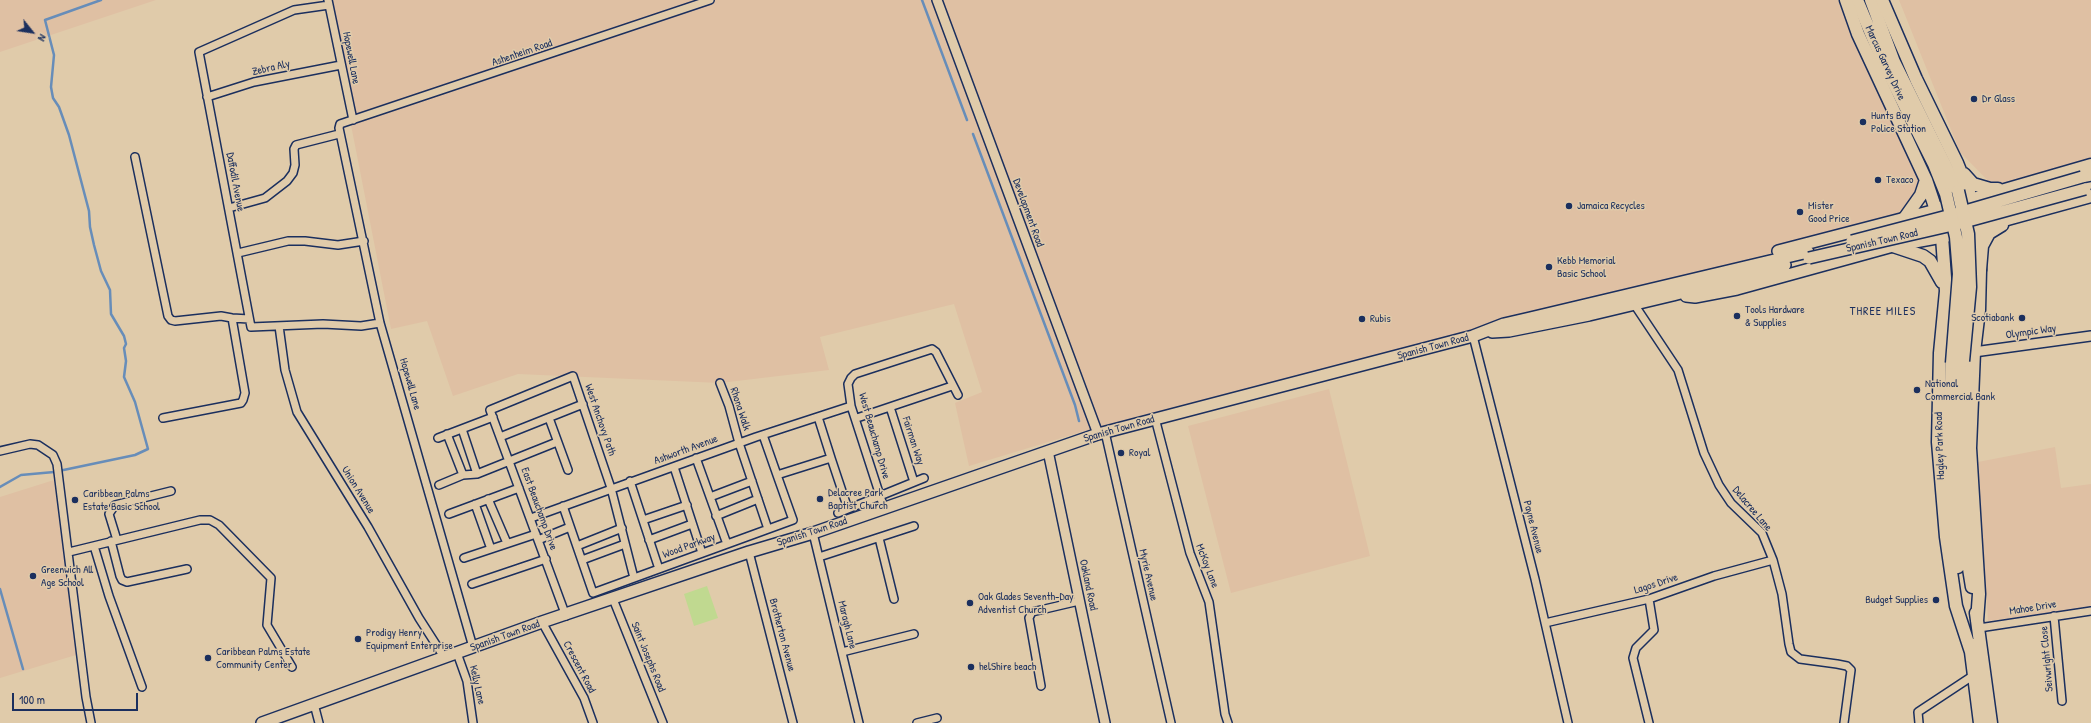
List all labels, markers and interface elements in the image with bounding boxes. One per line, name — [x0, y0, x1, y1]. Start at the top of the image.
north arrow — [12, 12, 52, 52]
street label: Marcus Garvey Drive — [1862, 23, 1908, 103]
street label: Hopewell Lane — [339, 31, 363, 85]
text: N — [35, 32, 50, 44]
street label: Ashenheim Road — [490, 36, 554, 70]
street label: Zebra Aly — [251, 57, 291, 79]
place label: Dr Glass — [1982, 92, 2015, 106]
marker: Dr Glass — [1969, 94, 1979, 104]
place label: Hunts Bay Police Station — [1871, 109, 1926, 135]
marker: Hunts Bay Police Station — [1858, 117, 1868, 127]
street label: Daffodil Avenue — [223, 151, 247, 213]
place label: Texaco — [1886, 173, 1913, 187]
marker: Texaco — [1873, 175, 1883, 185]
street label: Development Road — [1010, 177, 1046, 249]
place label: Jamaica Recycles — [1577, 199, 1645, 213]
place label: Mister Good Price — [1808, 199, 1850, 225]
marker: Jamaica Recycles — [1564, 201, 1574, 211]
marker: Mister Good Price — [1795, 207, 1805, 217]
street label: Spanish Town Road — [1845, 226, 1919, 256]
place label: Kebb Memorial Basic School — [1557, 254, 1615, 280]
marker: Kebb Memorial Basic School — [1544, 262, 1554, 272]
place label: Tools Hardware & Supplies — [1745, 303, 1805, 329]
district label: THREE MILES — [1850, 305, 1916, 319]
marker: Tools Hardware & Supplies — [1732, 311, 1742, 321]
place label: Scotiabank — [1971, 311, 2014, 325]
place label: Rubis — [1370, 312, 1391, 326]
marker: Scotiabank — [2017, 313, 2027, 323]
marker: Rubis — [1357, 314, 1367, 324]
street label: Olympic Way — [2005, 322, 2057, 342]
street label: Spanish Town Road — [1396, 331, 1470, 363]
street label: Hopewell Lane — [396, 357, 424, 411]
place label: National Commercial Bank — [1925, 377, 1995, 403]
street label: West Anchovy Path — [582, 382, 618, 458]
marker: National Commercial Bank — [1912, 385, 1922, 395]
street label: Rhona Walk — [727, 386, 753, 432]
street label: West Beauchamp Drive — [855, 391, 893, 481]
street label: Hagley Park Road — [1932, 412, 1948, 480]
street label: Spanish Town Road — [1082, 413, 1156, 445]
street label: Fairman Way — [899, 415, 927, 467]
street label: Ashworth Avenue — [652, 432, 720, 468]
place label: Royal — [1129, 446, 1150, 460]
marker: Royal — [1116, 448, 1126, 458]
street label: Union Avenue — [338, 464, 378, 516]
street label: East Beauchamp Drive — [518, 466, 560, 552]
street label: Delacree Lane — [1729, 484, 1775, 534]
place label: Delacree Park Baptist Church — [828, 486, 888, 512]
place label: Caribbean Palms Estate Basic School — [83, 487, 160, 513]
marker: Delacree Park Baptist Church — [815, 494, 825, 504]
marker: Caribbean Palms Estate Basic School — [70, 495, 80, 505]
street label: Payne Avenue — [1520, 499, 1546, 555]
street label: Spanish Town Road — [775, 514, 849, 550]
street label: Wood Parkway — [661, 530, 717, 562]
street label: McKoy Lane — [1193, 542, 1221, 590]
street label: Myrie Avenue — [1136, 548, 1160, 602]
street label: Oakland Road — [1076, 558, 1100, 612]
place label: Greenwich All Age School — [41, 563, 93, 589]
marker: Greenwich All Age School — [28, 571, 38, 581]
street label: Lagos Drive — [1632, 571, 1680, 597]
place label: Oak Glades Seventh-Day Adventist Church — [978, 590, 1074, 616]
place label: Budget Supplies — [1865, 593, 1928, 607]
marker: Budget Supplies — [1931, 595, 1941, 605]
street label: Brotherton Avenue — [766, 597, 798, 673]
marker: Oak Glades Seventh-Day Adventist Church — [965, 598, 975, 608]
street label: Mahoe Drive — [2009, 598, 2057, 618]
street label: Maragh Lane — [835, 600, 859, 650]
street label: Spanish Town Road — [468, 617, 542, 655]
street label: Saint Josephs Road — [628, 620, 668, 694]
place label: Prodigy Henry Equipment Enterprise — [366, 626, 453, 652]
street label: Seivwright Close — [2038, 626, 2056, 692]
marker: Prodigy Henry Equipment Enterprise — [353, 634, 363, 644]
street label: Crescent Road — [560, 639, 598, 695]
place label: Caribbean Palms Estate Community Center — [216, 645, 310, 671]
marker: Caribbean Palms Estate Community Center — [203, 653, 213, 663]
place label: helShire beach — [979, 660, 1036, 674]
marker: helShire beach — [966, 662, 976, 672]
street label: Kelly Lane — [466, 664, 488, 706]
scale bar — [14, 685, 140, 711]
text: 100 m — [19, 691, 45, 708]

